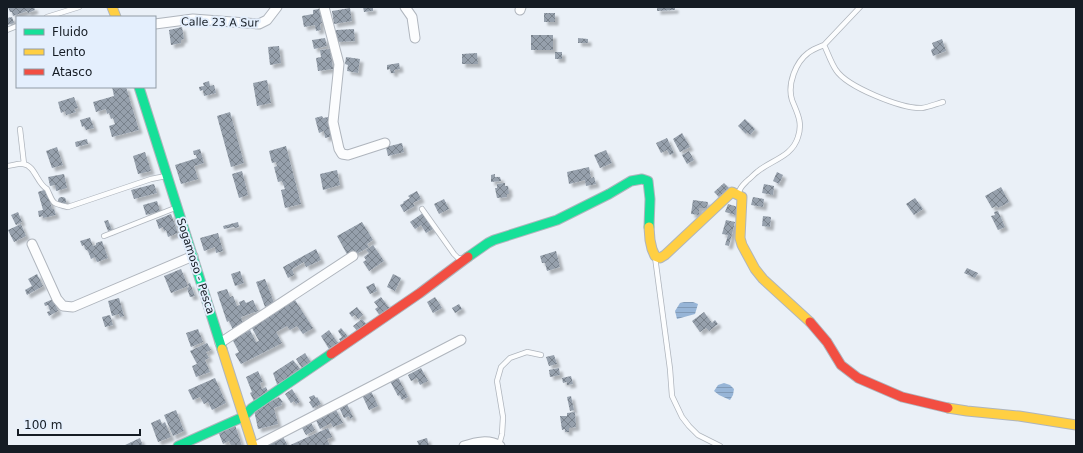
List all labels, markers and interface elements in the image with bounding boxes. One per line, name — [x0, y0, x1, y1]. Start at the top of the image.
street label: Calle 23 A Sur — [181, 15, 259, 30]
legend — [16, 16, 156, 88]
text: Fluido — [52, 25, 88, 39]
text: Lento — [52, 45, 86, 59]
text: Atasco — [52, 65, 92, 79]
street label: Sogamoso - Pesca — [174, 217, 217, 316]
scale bar — [18, 411, 140, 437]
text: 100 m — [24, 418, 62, 432]

